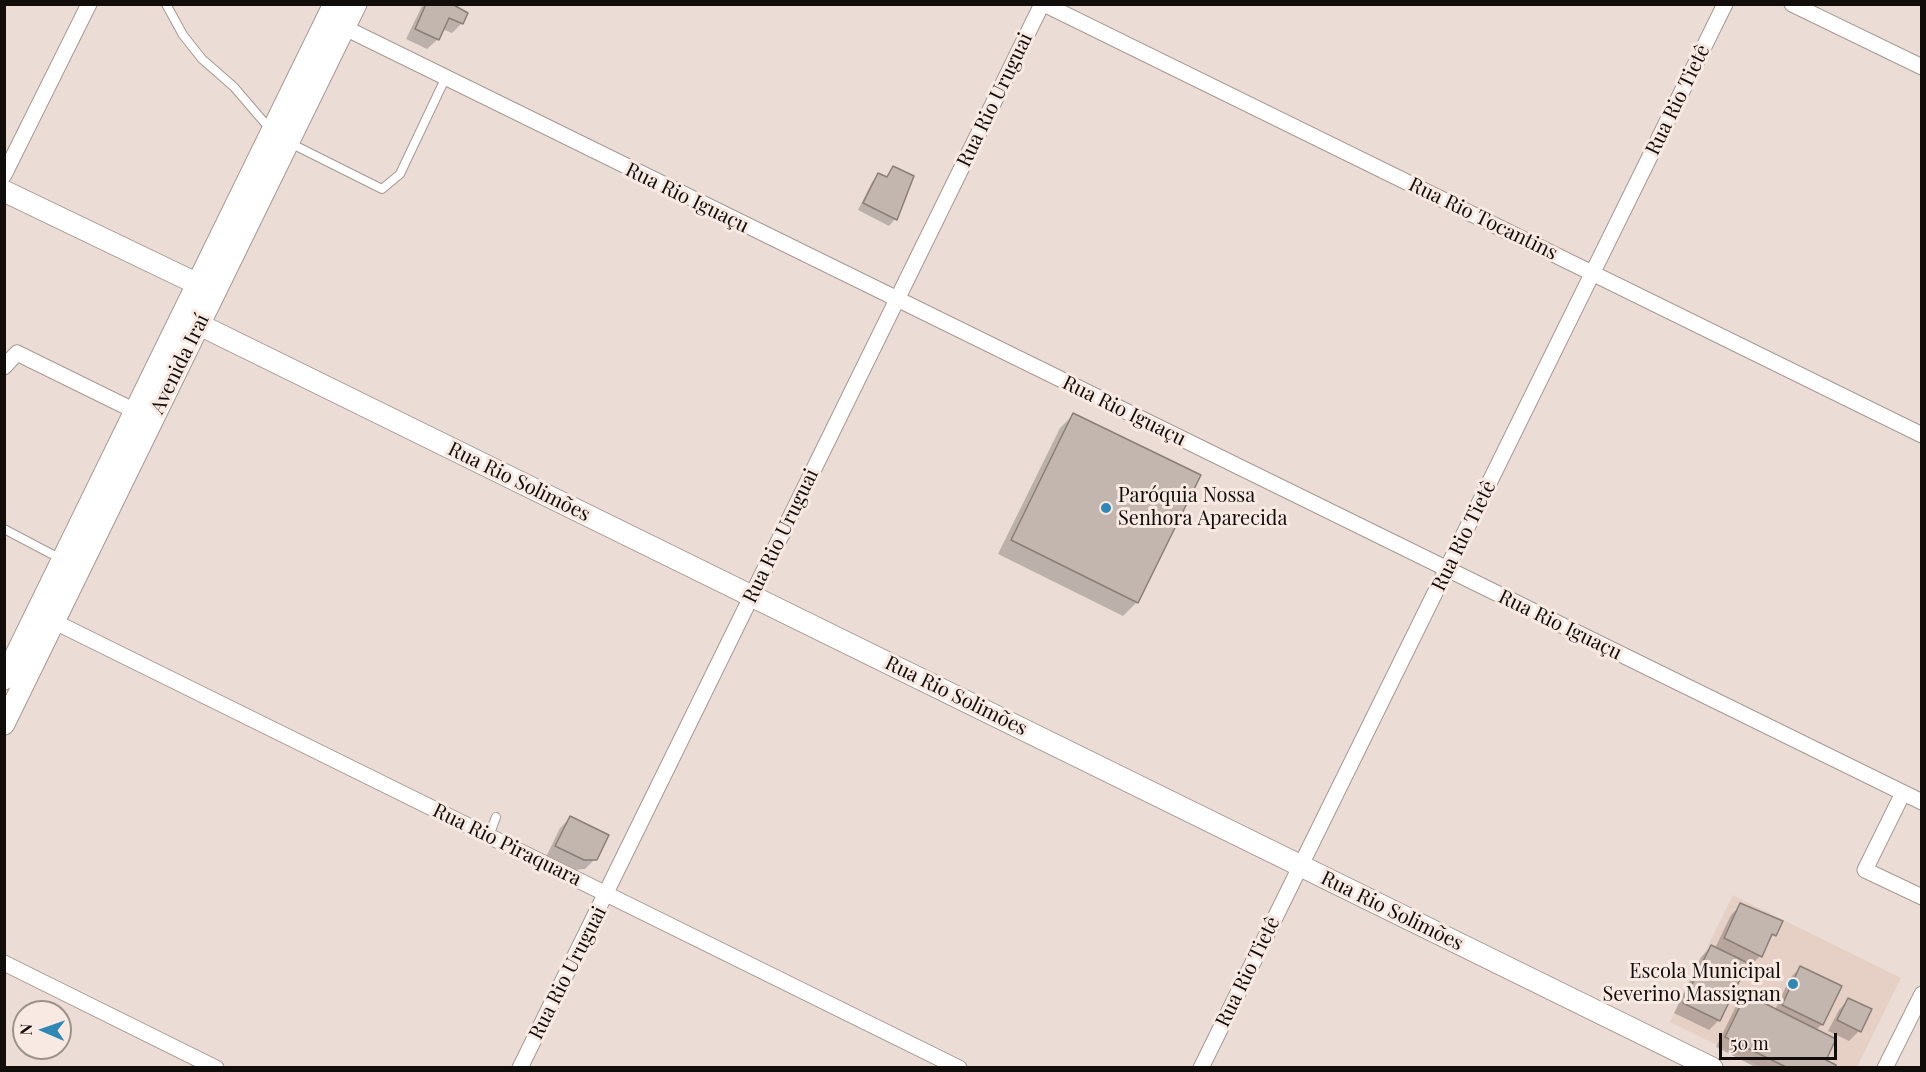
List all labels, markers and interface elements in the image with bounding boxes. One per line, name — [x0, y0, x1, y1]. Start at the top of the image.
street label: Rua Rio Uruguai — [952, 29, 1038, 171]
street label: Rua Rio Tietê — [1641, 41, 1715, 159]
street label: Rua Rio Iguaçu — [621, 158, 753, 238]
street label: Rua Rio Tocantins — [1405, 173, 1561, 265]
street label: Avenida Iraí — [146, 310, 214, 418]
street label: Rua Rio Iguaçu — [1058, 371, 1190, 451]
street label: Rua Rio Solimões — [444, 437, 594, 527]
street label: Rua Rio Uruguai — [738, 465, 824, 607]
street label: Rua Rio Tietê — [1427, 477, 1501, 595]
place label: Paróquia Nossa Senhora Aparecida — [1118, 484, 1287, 531]
marker: Paróquia Nossa Senhora Aparecida — [1099, 501, 1113, 515]
street label: Rua Rio Iguaçu — [1494, 585, 1626, 665]
street label: Rua Rio Solimões — [881, 651, 1031, 741]
street label: Rua Rio Piraquara — [429, 799, 585, 891]
street label: Rua Rio Solimões — [1317, 866, 1467, 956]
street label: Rua Rio Uruguai — [524, 902, 612, 1044]
street label: Rua Rio Tietê — [1211, 913, 1285, 1031]
place label: Escola Municipal Severino Massignan — [1602, 960, 1781, 1007]
marker: Escola Municipal Severino Massignan — [1786, 977, 1800, 991]
north arrow — [12, 1000, 72, 1060]
scale bar — [1722, 1021, 1840, 1059]
text: N — [15, 1023, 36, 1036]
text: 50 m — [1730, 1031, 1769, 1055]

